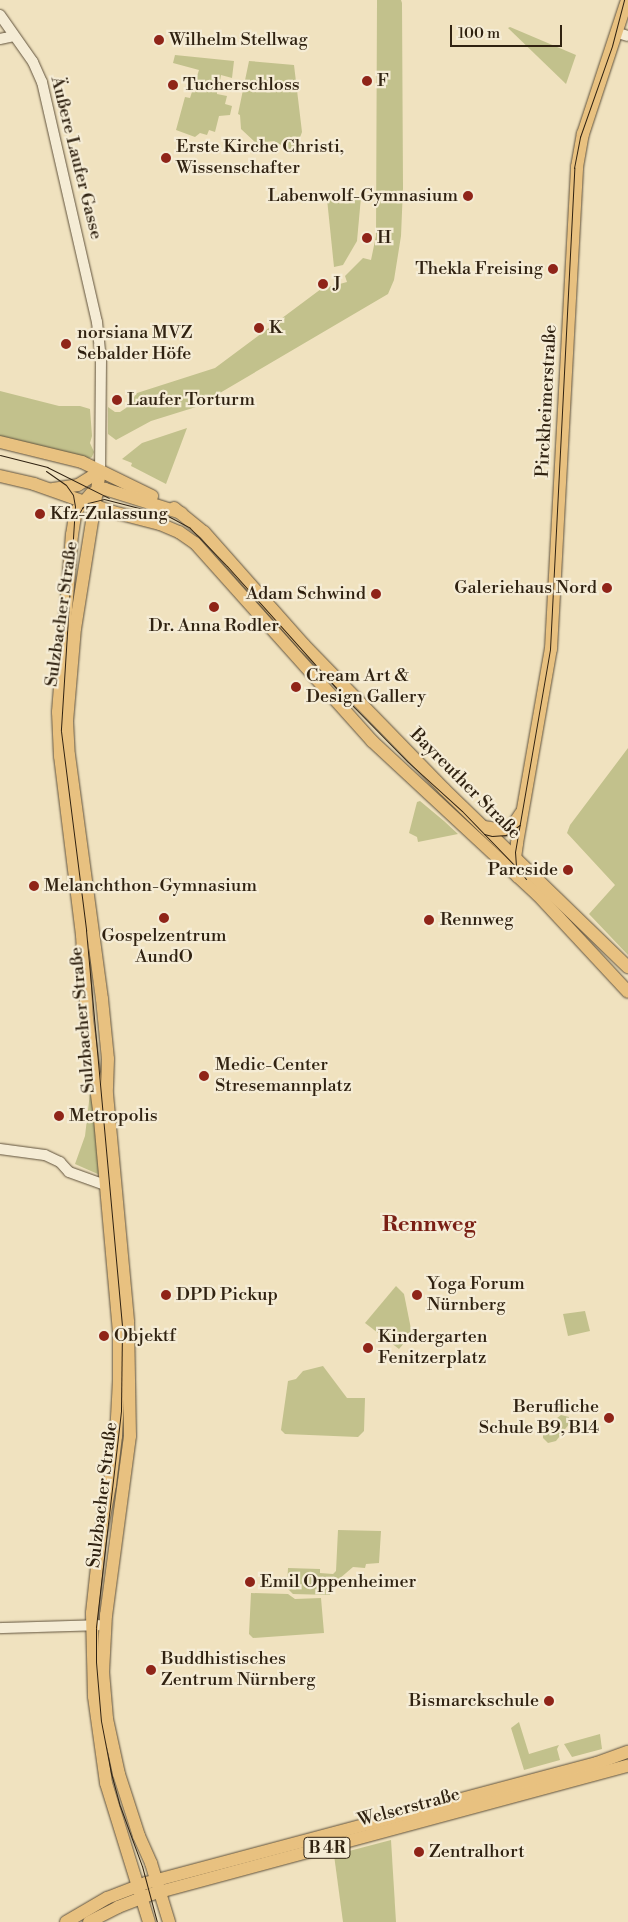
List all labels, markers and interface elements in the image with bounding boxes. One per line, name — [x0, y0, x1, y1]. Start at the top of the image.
scale bar — [453, 15, 566, 47]
text: 100 m — [458, 24, 500, 43]
place label: Wilhelm Stellwag — [169, 29, 308, 51]
marker: Wilhelm Stellwag — [153, 34, 165, 46]
place label: F — [377, 70, 389, 92]
street label: Äußere Laufer Gasse — [45, 74, 107, 242]
place label: Tucherschloss — [183, 74, 300, 96]
marker: F — [361, 75, 373, 87]
marker: Tucherschloss — [167, 79, 179, 91]
place label: Erste Kirche Christi, Wissenschafter — [176, 137, 344, 180]
marker: Erste Kirche Christi, Wissenschafter — [160, 152, 172, 164]
place label: Labenwolf-Gymnasium — [268, 185, 458, 207]
marker: Labenwolf-Gymnasium — [462, 190, 474, 202]
place label: H — [377, 227, 391, 249]
marker: H — [361, 232, 373, 244]
place label: Thekla Freising — [415, 258, 543, 280]
marker: Thekla Freising — [547, 263, 559, 275]
place label: J — [333, 273, 341, 295]
marker: J — [317, 278, 329, 290]
place label: K — [269, 317, 282, 339]
marker: K — [253, 322, 265, 334]
place label: norsiana MVZ Sebalder Höfe — [77, 323, 193, 366]
street label: Pirckheimerstraße — [532, 324, 562, 478]
marker: norsiana MVZ Sebalder Höfe — [59, 337, 73, 351]
place label: Laufer Torturm — [127, 389, 255, 411]
marker: Laufer Torturm — [111, 394, 123, 406]
place label: Kfz-Zulassung — [50, 503, 168, 525]
marker: Kfz-Zulassung — [34, 508, 46, 520]
street label: Sulzbacher Straße — [41, 540, 83, 688]
place label: Galeriehaus Nord — [454, 577, 597, 599]
marker: Galeriehaus Nord — [601, 582, 613, 594]
place label: Adam Schwind — [246, 583, 366, 605]
marker: Adam Schwind — [370, 588, 382, 600]
marker: Dr. Anna Rodler — [208, 601, 220, 613]
place label: Dr. Anna Rodler — [149, 615, 279, 637]
place label: Cream Art & Design Gallery — [306, 666, 426, 709]
marker: Cream Art & Design Gallery — [290, 681, 302, 693]
street label: Bayreuther Straße — [405, 724, 525, 844]
place label: Parcside — [488, 859, 558, 881]
marker: Parcside — [562, 864, 574, 876]
place label: Melanchthon-Gymnasium — [44, 875, 257, 897]
marker: Melanchthon-Gymnasium — [28, 880, 40, 892]
place label: Rennweg — [440, 909, 514, 931]
marker: Gospelzentrum AundO — [158, 912, 170, 924]
marker: Rennweg — [422, 913, 436, 927]
place label: Gospelzentrum AundO — [101, 926, 227, 969]
street label: Sulzbacher Straße — [66, 946, 100, 1094]
place label: Medic-Center Stresemannplatz — [215, 1055, 352, 1098]
marker: Medic-Center Stresemannplatz — [197, 1069, 211, 1083]
place label: Metropolis — [69, 1105, 158, 1127]
marker: Metropolis — [53, 1110, 65, 1122]
district label: Rennweg — [382, 1212, 476, 1238]
place label: Yoga Forum Nürnberg — [427, 1274, 525, 1316]
place label: DPD Pickup — [176, 1284, 278, 1306]
marker: DPD Pickup — [160, 1289, 172, 1301]
marker: Yoga Forum Nürnberg — [411, 1289, 423, 1301]
place label: Objektf — [114, 1325, 176, 1347]
place label: Kindergarten Fenitzerplatz — [378, 1327, 487, 1370]
marker: Objektf — [98, 1330, 110, 1342]
marker: Kindergarten Fenitzerplatz — [362, 1342, 374, 1354]
place label: Berufliche Schule B9, B14 — [479, 1397, 599, 1440]
marker: Berufliche Schule B9, B14 — [603, 1412, 615, 1424]
street label: Sulzbacher Straße — [83, 1421, 123, 1569]
place label: Emil Oppenheimer — [260, 1571, 416, 1593]
marker: Emil Oppenheimer — [244, 1576, 256, 1588]
place label: Buddhistisches Zentrum Nürnberg — [161, 1649, 315, 1692]
marker: Buddhistisches Zentrum Nürnberg — [145, 1664, 157, 1676]
place label: Bismarckschule — [409, 1690, 539, 1712]
marker: Bismarckschule — [543, 1695, 555, 1707]
street label: Welserstraße — [356, 1784, 462, 1832]
road number: B 4R — [303, 1835, 351, 1862]
place label: Zentralhort — [429, 1841, 525, 1863]
marker: Zentralhort — [413, 1846, 425, 1858]

